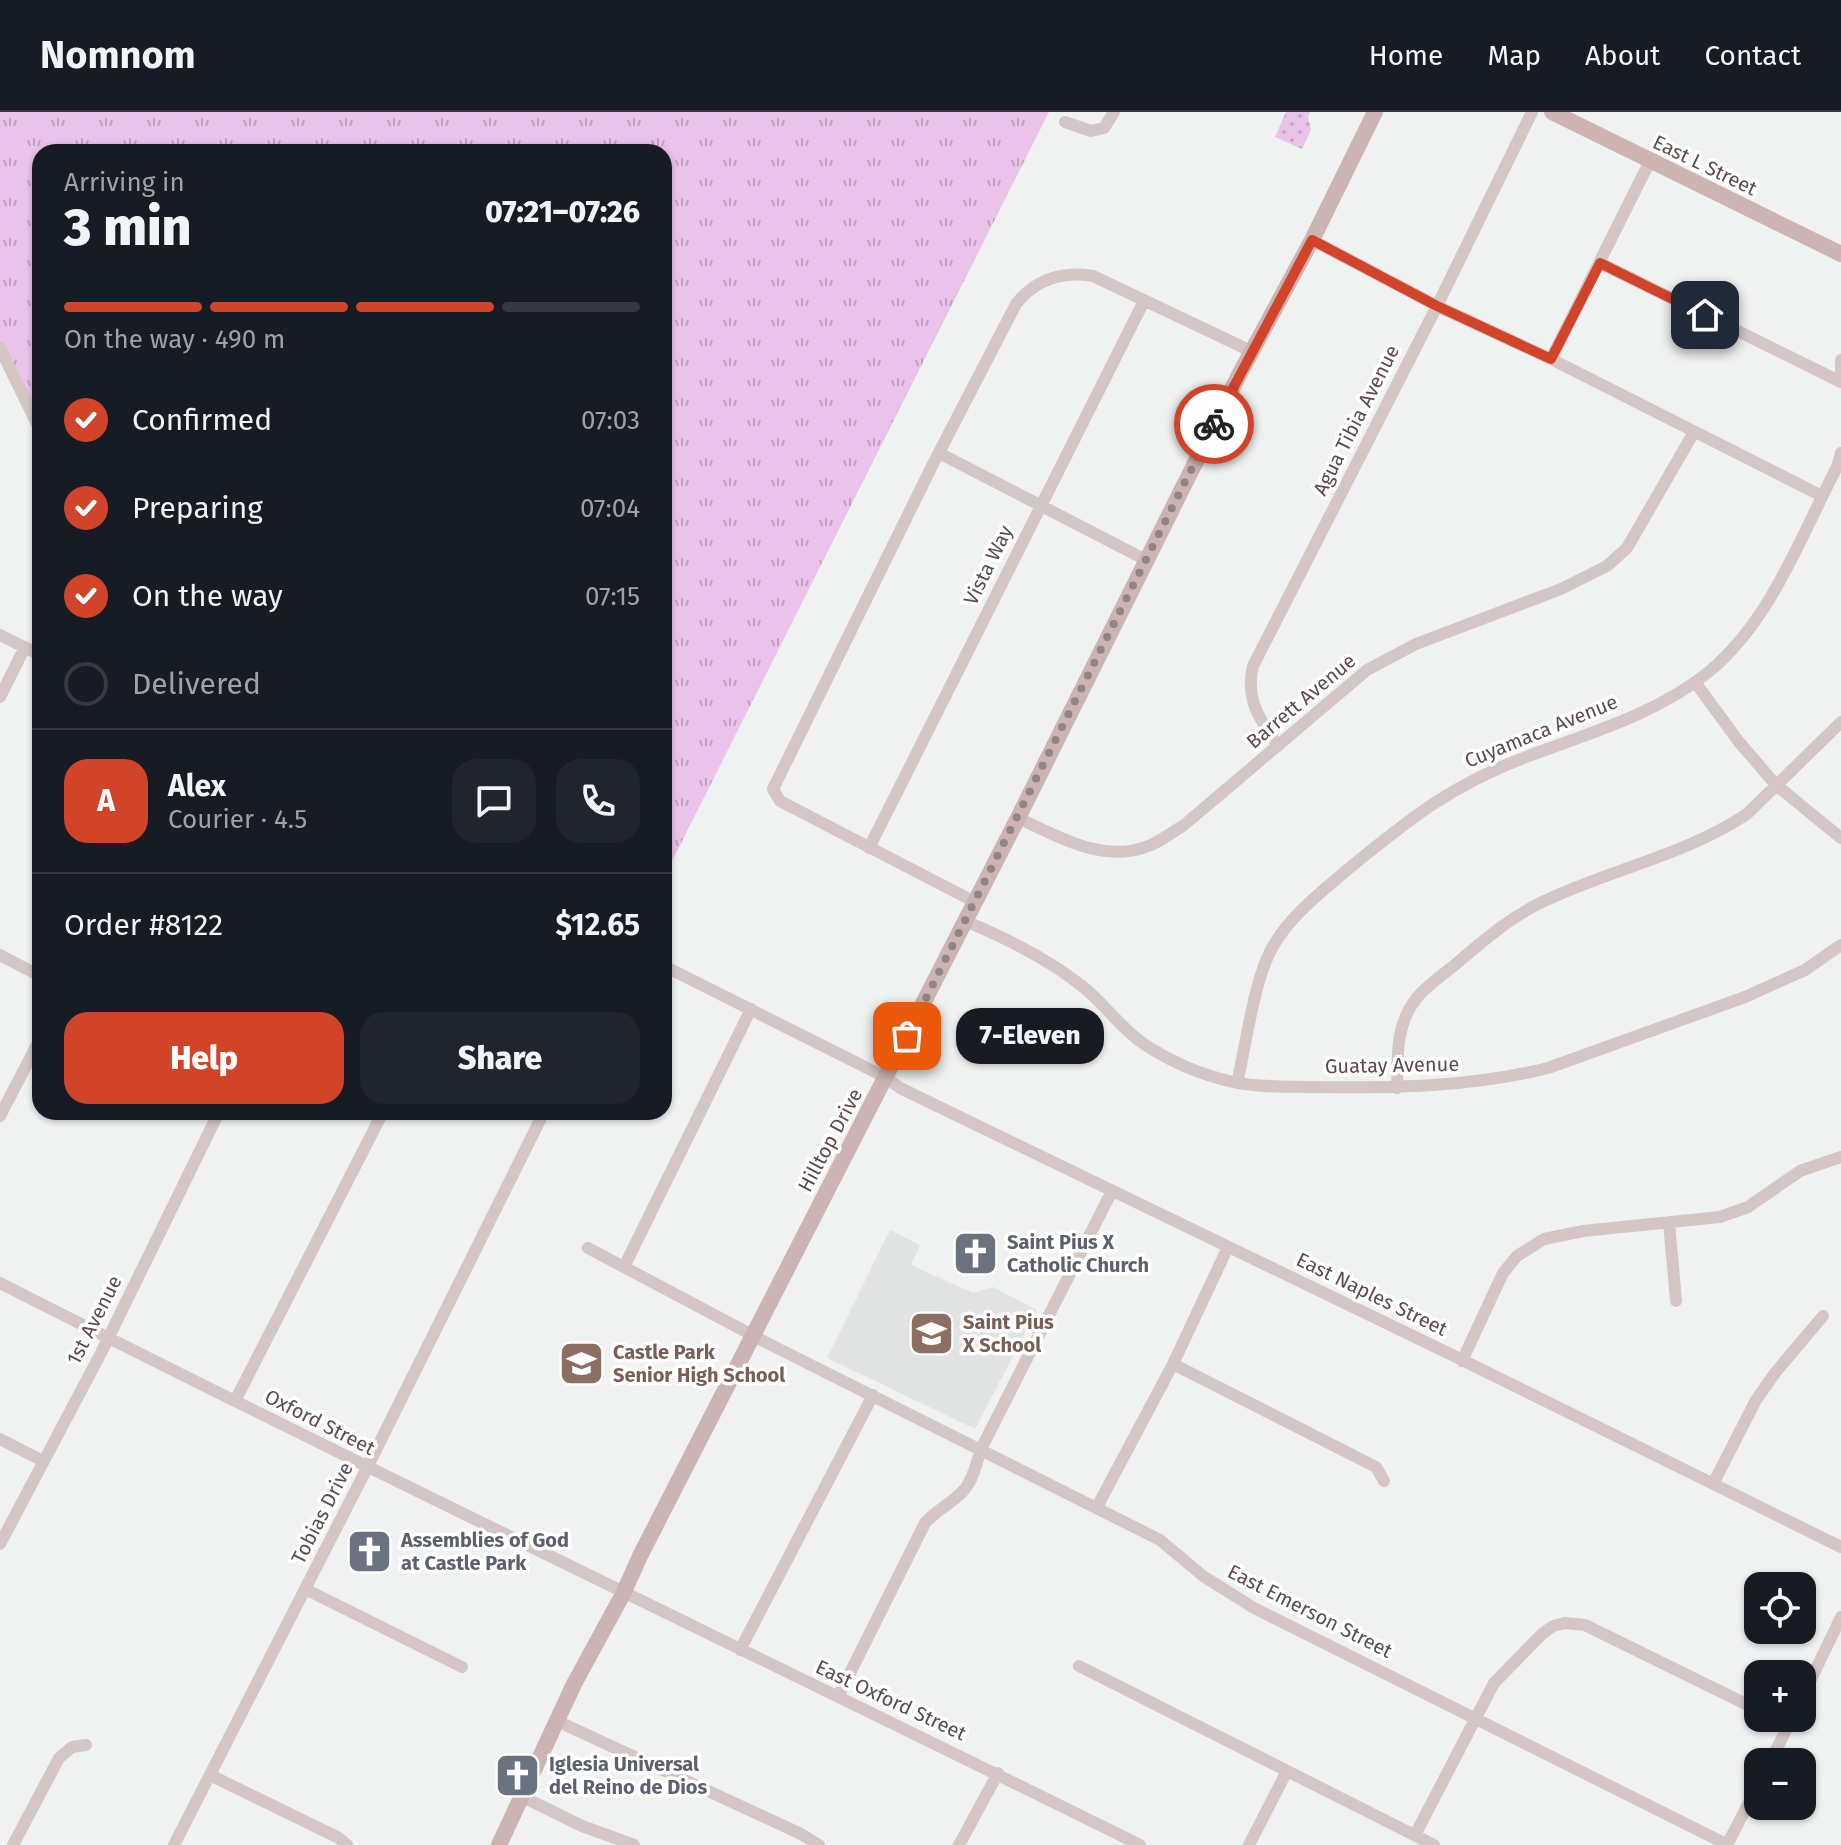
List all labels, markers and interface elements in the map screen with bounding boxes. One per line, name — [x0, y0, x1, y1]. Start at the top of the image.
text: Nomnom — [40, 32, 196, 78]
text: Home — [1369, 39, 1443, 72]
text: Map — [1487, 39, 1541, 72]
text: About — [1585, 39, 1660, 72]
text: Contact — [1704, 39, 1801, 72]
street label: East L Street — [1649, 130, 1762, 201]
text: Arriving in — [64, 167, 185, 198]
text: 07:21–07:26 — [485, 194, 640, 230]
text: 3 min — [64, 196, 192, 259]
pin — [1671, 281, 1739, 349]
icon: home — [1683, 293, 1727, 337]
text: On the way · 490 m — [64, 324, 285, 355]
street label: Agua Tibia Avenue — [1308, 341, 1404, 499]
courier — [1174, 384, 1254, 464]
icon: check — [64, 398, 108, 442]
text: Confirmed — [132, 402, 272, 438]
icon: bike — [1192, 402, 1236, 446]
text: 07:03 — [581, 405, 640, 436]
icon: check — [64, 486, 108, 530]
text: Preparing — [132, 490, 263, 526]
text: 07:04 — [580, 493, 640, 524]
street label: Vista Way — [958, 521, 1018, 609]
icon: check — [64, 574, 108, 618]
text: On the way — [132, 578, 283, 614]
text: 07:15 — [585, 581, 640, 612]
street label: Barrett Avenue — [1242, 648, 1360, 754]
text: Delivered — [132, 666, 261, 702]
street label: Cuyamaca Avenue — [1461, 689, 1621, 773]
button: chat — [452, 759, 536, 843]
button: phone — [556, 759, 640, 843]
text: Alex — [168, 768, 226, 804]
text: A — [97, 783, 115, 819]
text: Courier · 4.5 — [168, 804, 307, 835]
text: Order #8122 — [64, 907, 223, 943]
text: $12.65 — [555, 907, 640, 943]
pin — [873, 1002, 941, 1070]
callout: 7-Eleven — [955, 1008, 1103, 1064]
button: Help — [64, 1012, 344, 1104]
button: Share — [360, 1012, 640, 1104]
icon: bag — [885, 1014, 929, 1058]
text: 7-Eleven — [980, 1020, 1080, 1051]
street label: Guatay Avenue — [1325, 1052, 1459, 1078]
street label: Hilltop Drive — [793, 1084, 867, 1196]
church icon: Saint Pius X Catholic Church — [952, 1230, 1000, 1278]
place label: Saint Pius X Catholic Church — [1007, 1230, 1149, 1277]
street label: East Naples Street — [1293, 1247, 1452, 1341]
street label: 1st Avenue — [61, 1271, 127, 1369]
school or university icon: Saint Pius X School — [908, 1310, 956, 1358]
place label: Saint Pius X School — [962, 1310, 1054, 1357]
school or university icon: Castle Park Senior High School — [558, 1340, 606, 1388]
place label: Castle Park Senior High School — [613, 1340, 785, 1387]
street label: Oxford Street — [261, 1384, 380, 1460]
street label: Tobias Drive — [286, 1458, 358, 1568]
church icon: Assemblies of God at Castle Park — [346, 1527, 394, 1575]
place label: Assemblies of God at Castle Park — [400, 1528, 569, 1575]
street label: East Emerson Street — [1224, 1559, 1397, 1663]
map controls — [1744, 1572, 1816, 1820]
button: locate — [1744, 1572, 1816, 1644]
street label: East Oxford Street — [812, 1655, 971, 1746]
button: + — [1744, 1660, 1816, 1732]
button: − — [1744, 1748, 1816, 1820]
church icon: Iglesia Universal del Reino de Dios — [494, 1751, 542, 1799]
place label: Iglesia Universal del Reino de Dios — [549, 1752, 708, 1799]

